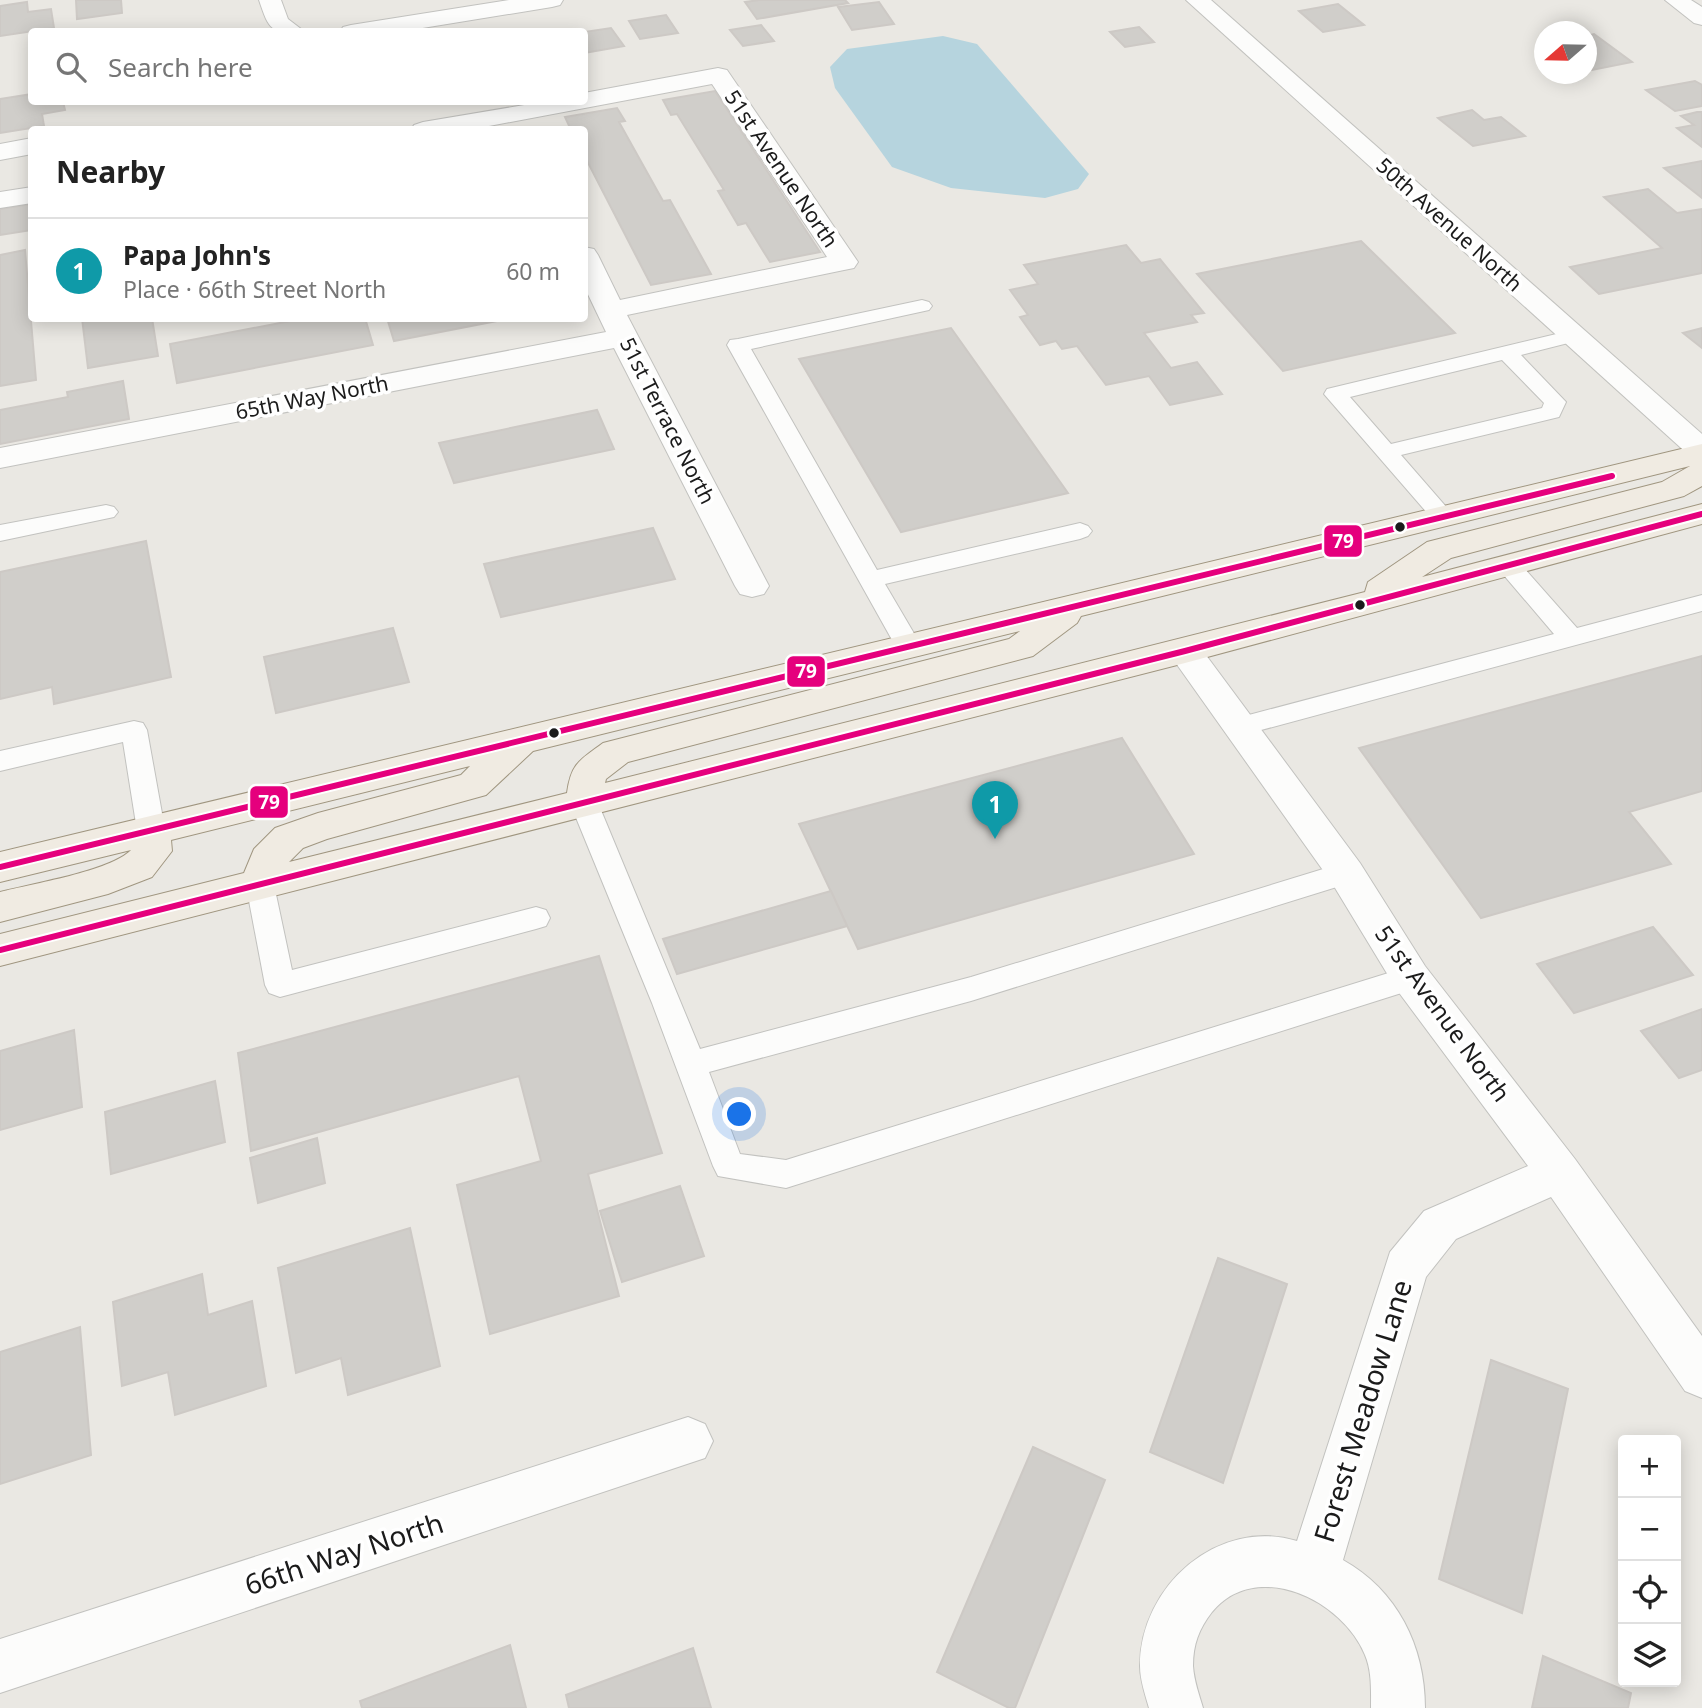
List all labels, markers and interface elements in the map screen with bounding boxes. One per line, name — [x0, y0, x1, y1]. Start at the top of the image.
north arrow — [1534, 21, 1597, 84]
search box — [28, 28, 588, 105]
icon: search — [52, 48, 90, 86]
text: Search here — [108, 49, 253, 85]
street label: 51st Avenue North — [719, 84, 845, 253]
text: Nearby — [56, 151, 165, 192]
street label: 50th Avenue North — [1371, 151, 1529, 297]
text: Papa John's — [123, 237, 271, 273]
text: 1 — [72, 255, 86, 287]
text: 60 m — [506, 255, 560, 287]
text: Place · 66th Street North — [123, 273, 386, 305]
street label: 51st Terrace North — [614, 333, 722, 509]
street label: 65th Way North — [233, 368, 391, 426]
unlabelled marker — [1393, 520, 1407, 534]
line badge: 79 — [1323, 524, 1363, 558]
text: 79 — [1332, 528, 1354, 554]
unlabelled marker — [1353, 598, 1367, 612]
line badge: 79 — [786, 655, 826, 688]
text: 79 — [795, 658, 817, 684]
unlabelled marker — [547, 726, 561, 740]
pin: 1 — [972, 781, 1018, 839]
line badge: 79 — [249, 785, 289, 819]
text: 79 — [258, 789, 280, 815]
street label: 51st Avenue North — [1368, 918, 1518, 1108]
your location — [722, 1097, 756, 1131]
street label: Forest Meadow Lane — [1304, 1275, 1420, 1546]
map controls — [1618, 1435, 1681, 1687]
button: + — [1618, 1435, 1681, 1498]
button: − — [1618, 1498, 1681, 1561]
street label: 66th Way North — [240, 1503, 448, 1603]
button: locate — [1618, 1561, 1681, 1624]
button: layers — [1618, 1624, 1681, 1687]

